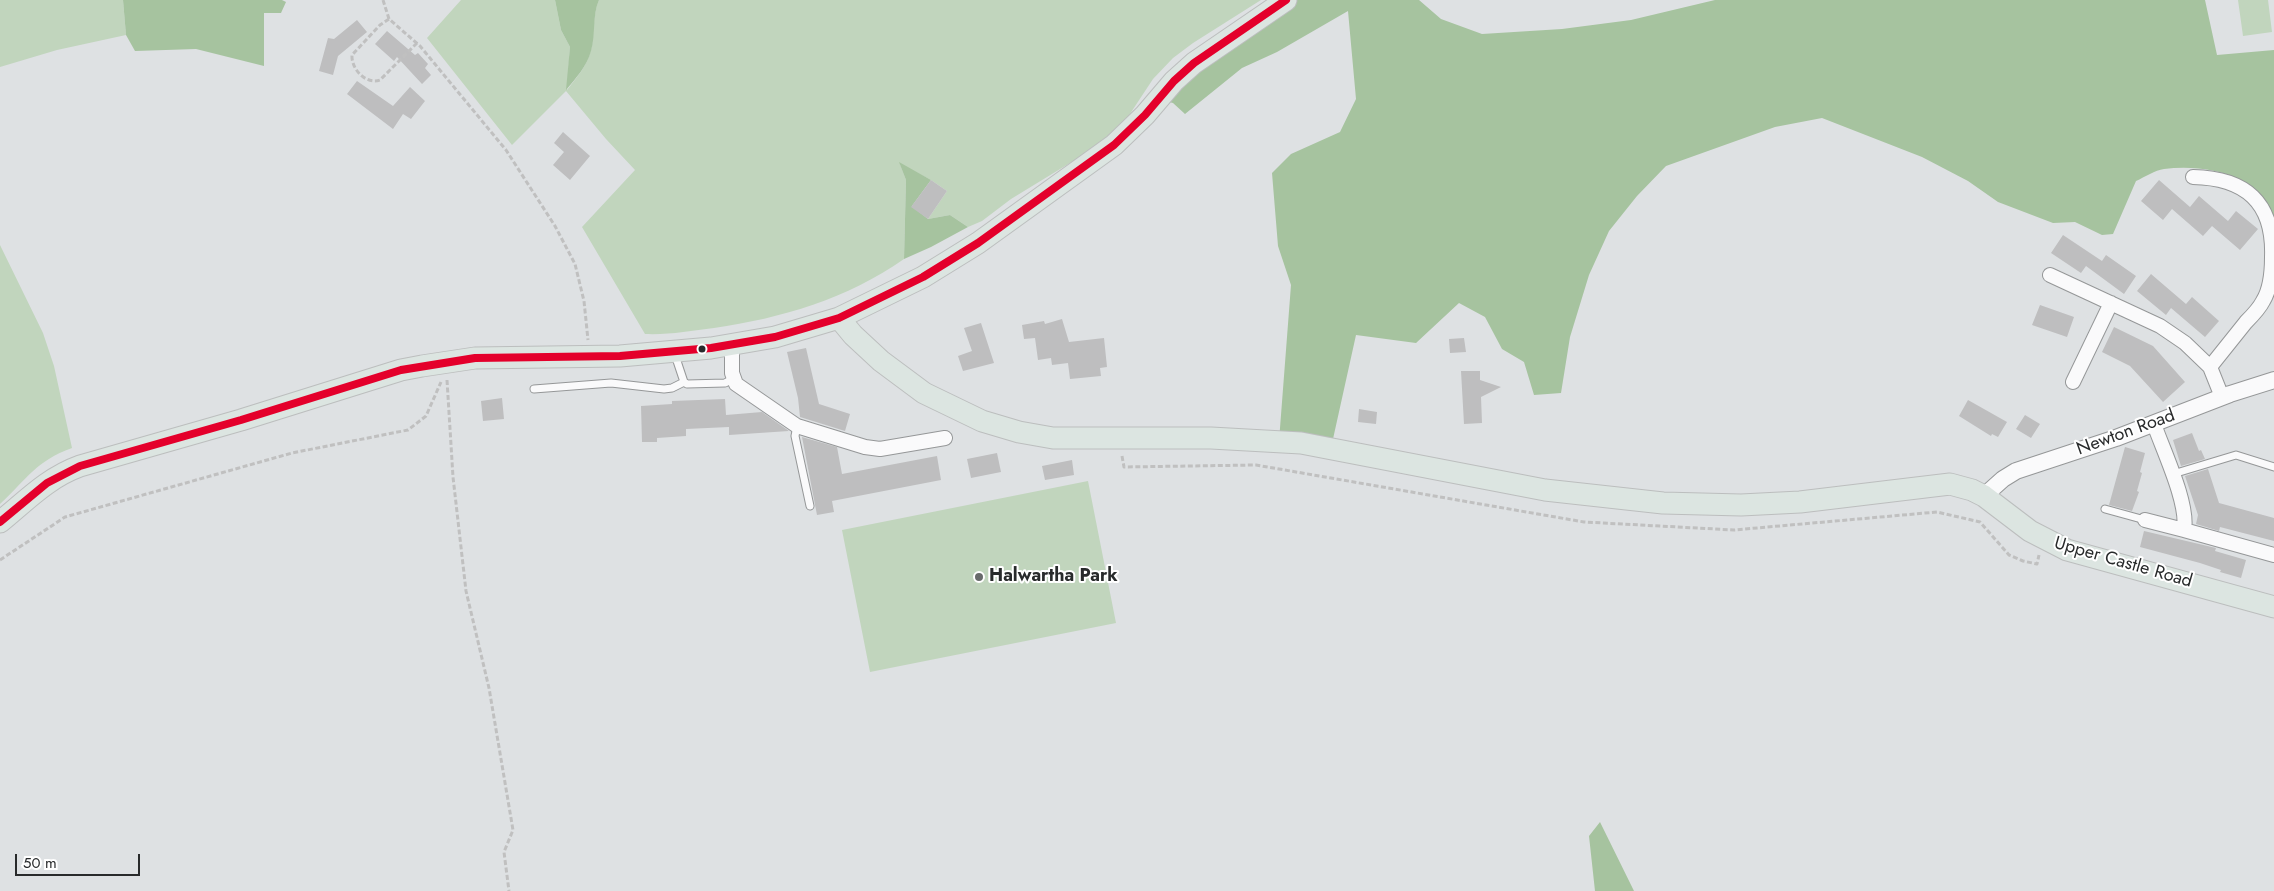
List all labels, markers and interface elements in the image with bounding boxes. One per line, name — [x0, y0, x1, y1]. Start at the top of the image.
unlabelled marker — [697, 344, 707, 354]
street label: Newton Road — [2074, 405, 2178, 461]
street label: Upper Castle Road — [2051, 533, 2195, 593]
place label: Halwartha Park — [989, 566, 1118, 588]
marker: Halwartha Park — [973, 571, 985, 583]
scale bar — [18, 844, 142, 876]
text: 50 m — [23, 852, 57, 874]

